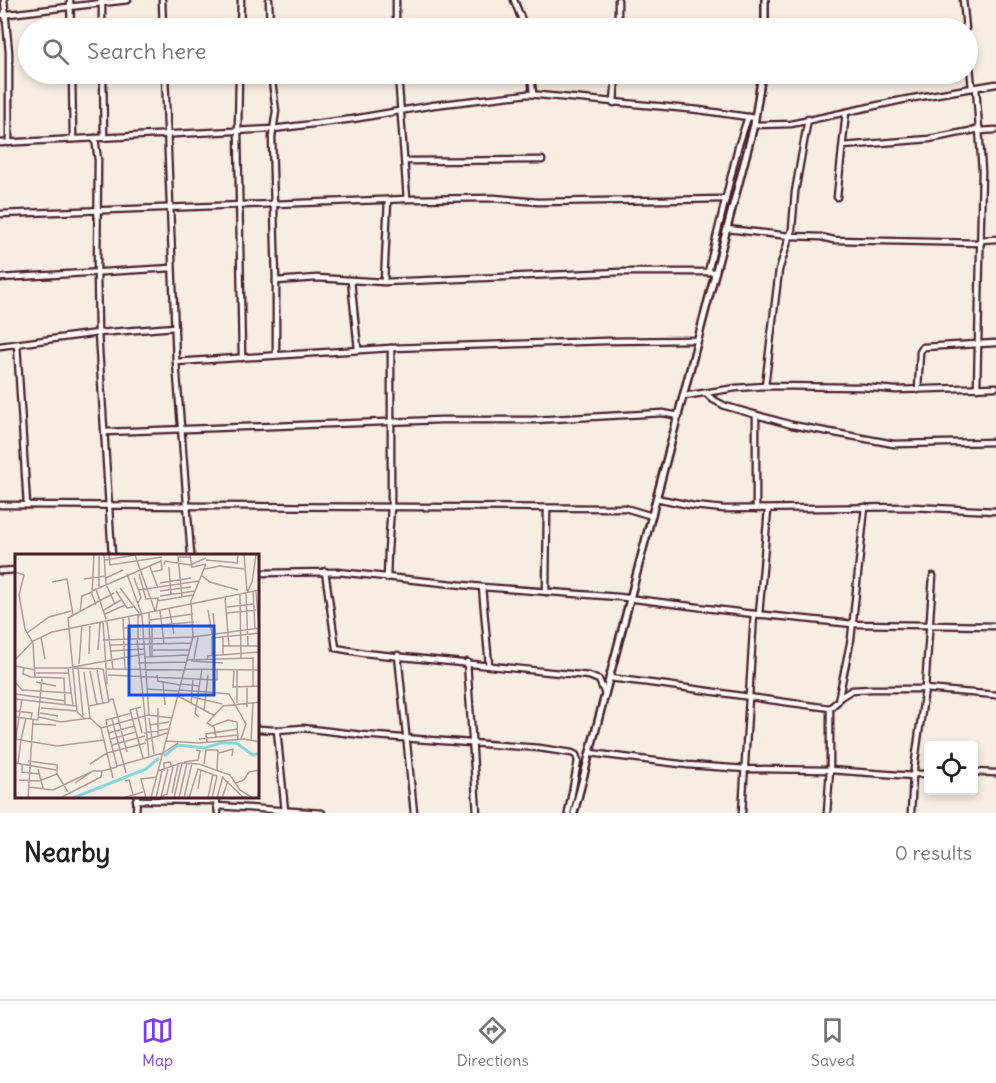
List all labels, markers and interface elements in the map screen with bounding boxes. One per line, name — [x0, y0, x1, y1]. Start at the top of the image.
search box — [18, 18, 978, 84]
icon: search — [39, 35, 72, 68]
text: Search here — [87, 37, 206, 65]
inset map — [15, 554, 260, 798]
map controls — [924, 741, 978, 795]
button: locate — [924, 741, 978, 795]
text: Nearby — [24, 836, 110, 869]
text: 0 results — [895, 840, 972, 865]
tab: Map — [141, 1014, 174, 1070]
tab: Directions — [456, 1014, 529, 1070]
tab: Saved — [811, 1014, 855, 1070]

